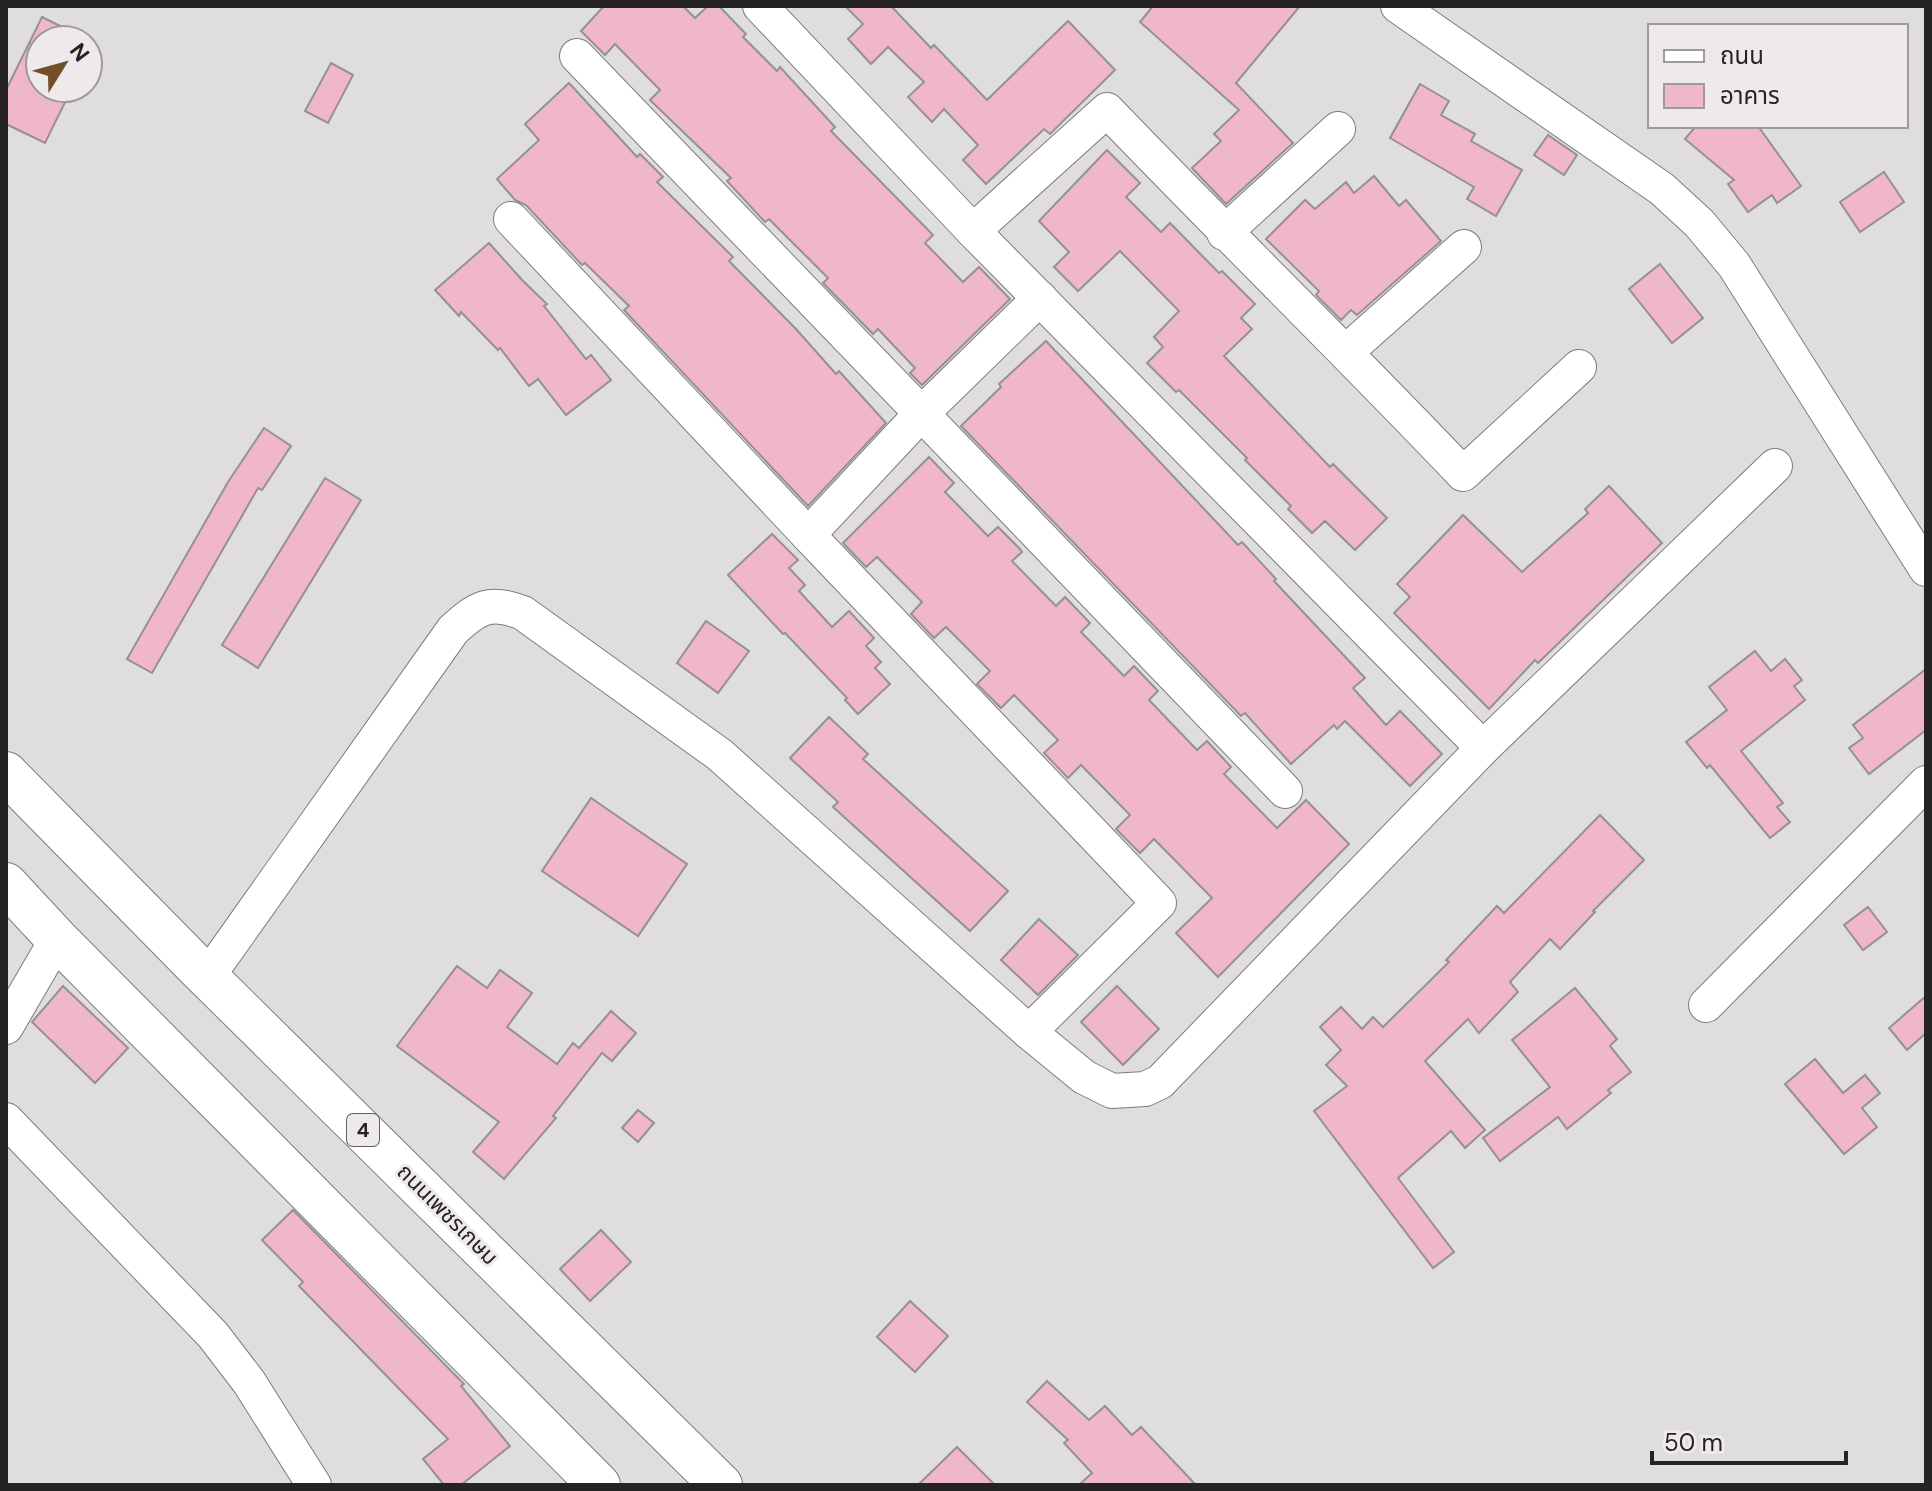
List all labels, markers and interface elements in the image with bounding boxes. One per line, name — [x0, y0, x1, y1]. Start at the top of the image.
north arrow — [24, 24, 104, 104]
legend — [1648, 24, 1908, 128]
text: N — [63, 37, 96, 67]
text: ถนน — [1720, 40, 1764, 71]
text: อาคาร — [1720, 80, 1780, 111]
road number: 4 — [347, 1114, 379, 1146]
street label: ถนนเพชรเกษม — [391, 1158, 504, 1271]
scale bar — [1652, 1415, 1846, 1465]
text: 50 m — [1664, 1427, 1723, 1458]

